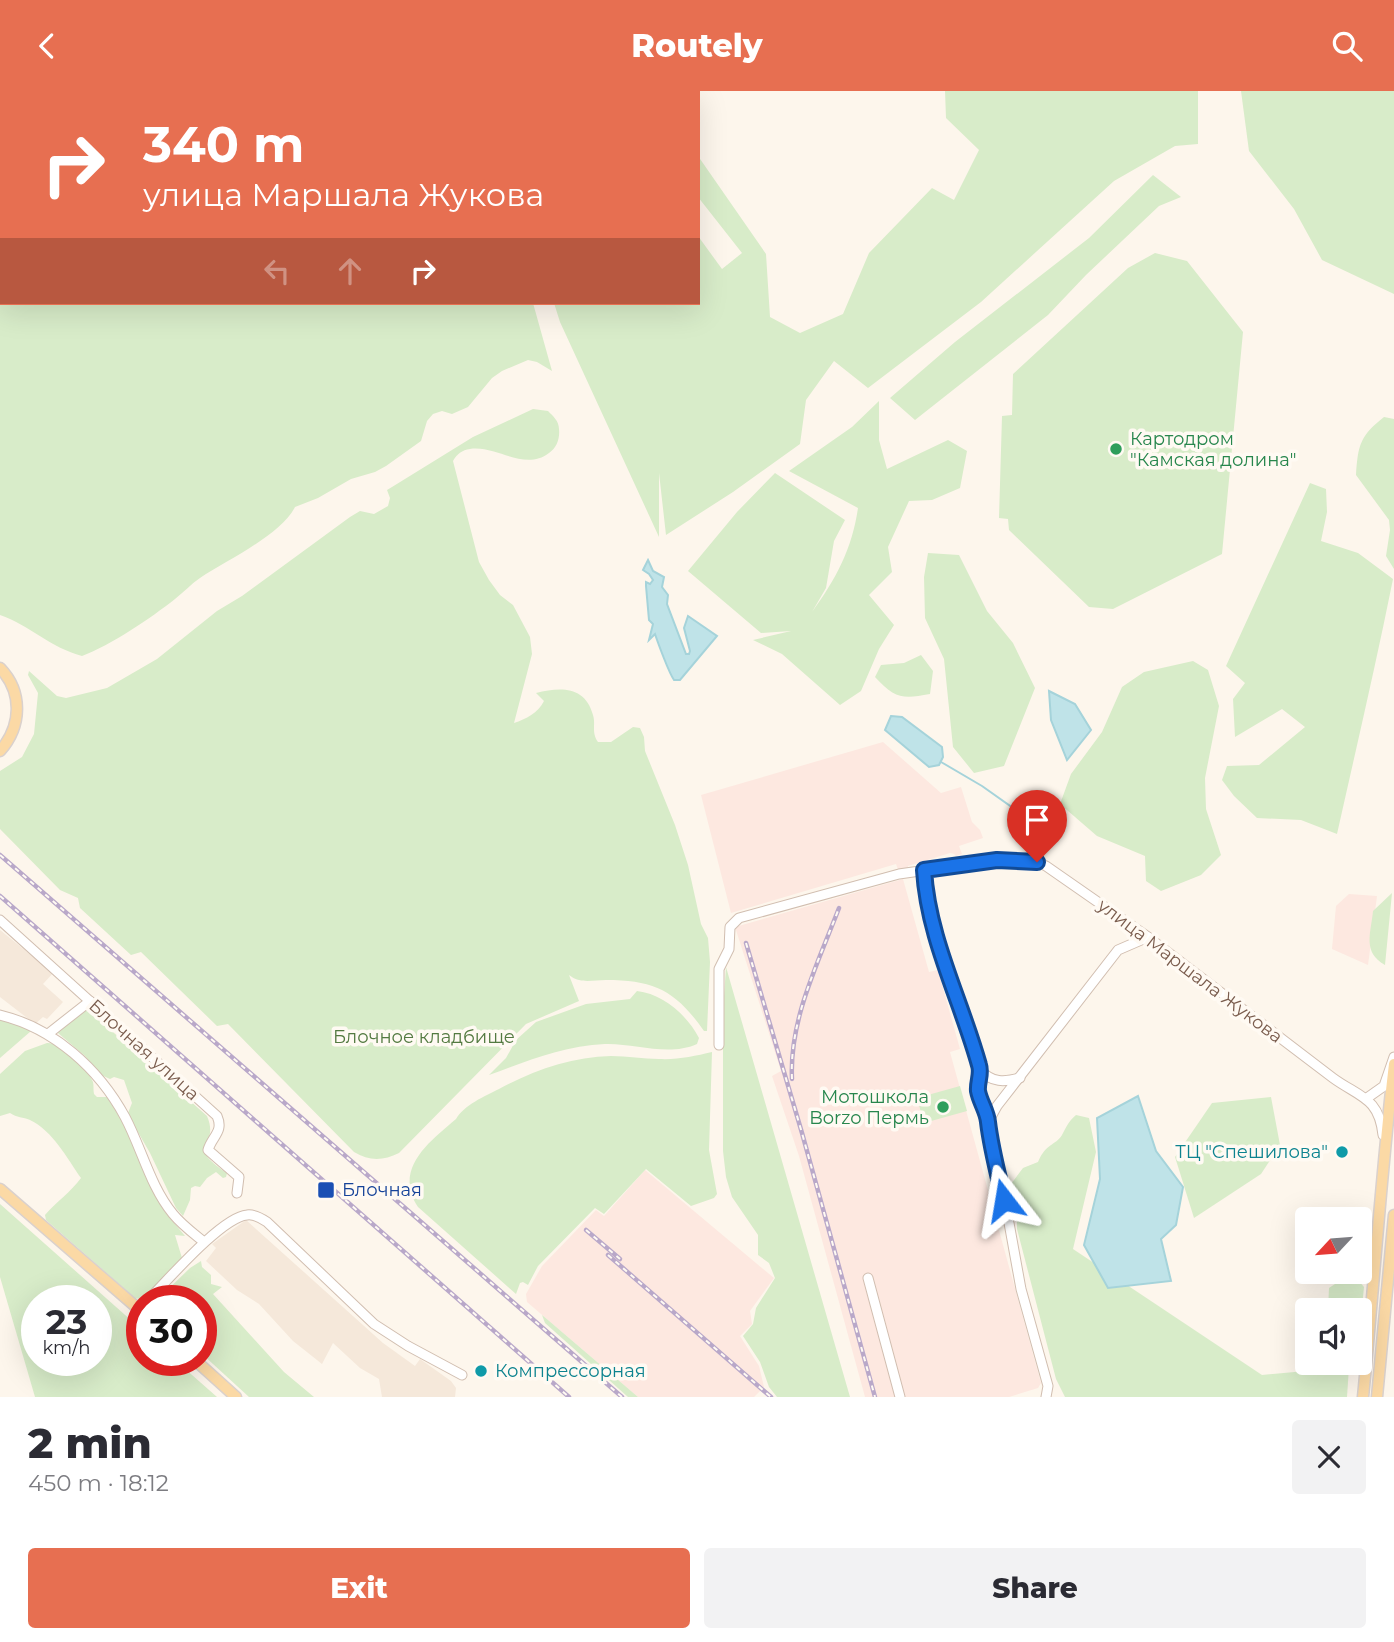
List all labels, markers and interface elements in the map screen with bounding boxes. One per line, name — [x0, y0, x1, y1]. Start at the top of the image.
text: Routely — [631, 26, 763, 65]
icon: back — [28, 27, 66, 65]
icon: search — [1328, 27, 1366, 65]
text: 340 m — [143, 115, 304, 174]
icon: right — [28, 119, 119, 210]
text: улица Маршала Жукова — [143, 175, 544, 214]
icon: left — [258, 252, 296, 290]
icon: ahead — [331, 252, 369, 290]
icon: right — [404, 252, 442, 290]
place label: Картодром "Камская долина" — [1130, 428, 1297, 471]
marker: Картодром "Камская долина" — [1108, 441, 1124, 457]
pin — [1007, 790, 1067, 862]
icon: arrive — [1018, 801, 1056, 839]
street label: улица Маршала Жукова — [1092, 894, 1287, 1048]
street label: Блочная улица — [84, 995, 204, 1105]
park label: Блочное кладбище — [333, 1026, 515, 1048]
place label: Мотошкола Borzo Пермь — [809, 1086, 929, 1129]
marker: Мотошкола Borzo Пермь — [935, 1099, 951, 1115]
place label: ТЦ "Спешилова" — [1175, 1141, 1328, 1163]
marker: ТЦ "Спешилова" — [1334, 1144, 1350, 1160]
position arrow — [967, 1163, 1041, 1237]
place label: Блочная — [342, 1179, 422, 1201]
marker: Блочная — [316, 1180, 336, 1200]
north arrow — [1295, 1207, 1372, 1285]
map controls — [1295, 1207, 1372, 1375]
speed limit sign: 30 — [126, 1285, 217, 1376]
button: sound — [1295, 1298, 1372, 1375]
text: 23 — [46, 1300, 87, 1343]
text: km/h — [42, 1337, 91, 1359]
place label: Компрессорная — [495, 1360, 646, 1382]
marker: Компрессорная — [473, 1363, 489, 1379]
text: 2 min — [28, 1417, 152, 1469]
button: close — [1292, 1420, 1366, 1494]
text: 450 m · 18:12 — [28, 1469, 169, 1497]
button: Exit — [28, 1548, 690, 1628]
button: Share — [704, 1548, 1366, 1628]

